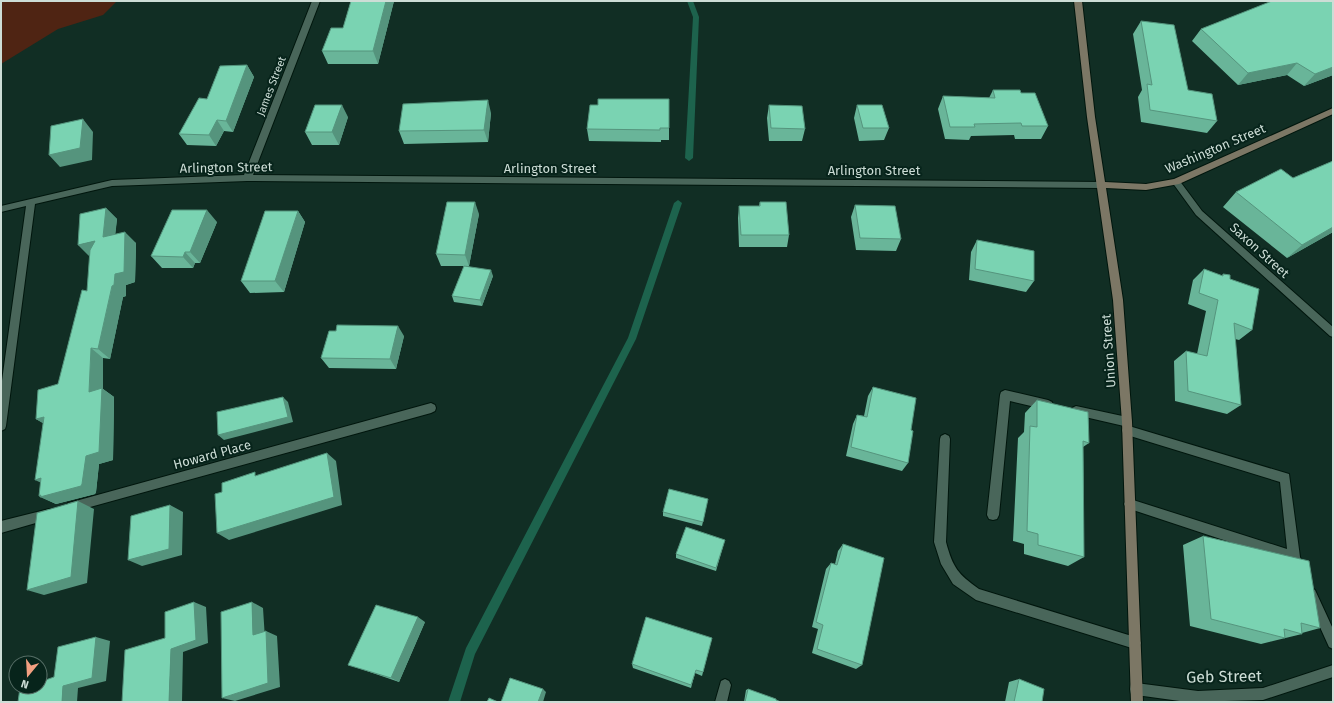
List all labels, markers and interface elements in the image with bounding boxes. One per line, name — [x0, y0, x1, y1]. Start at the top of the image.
street label: James Street — [254, 55, 289, 118]
street label: Washington Street — [1163, 120, 1268, 176]
street label: Arlington Street — [180, 159, 273, 176]
street label: Arlington Street — [504, 161, 597, 176]
street label: Arlington Street — [828, 163, 921, 178]
street label: Saxon Street — [1227, 220, 1293, 281]
street label: Union Street — [1098, 313, 1119, 388]
street label: Howard Place — [172, 437, 253, 472]
north arrow — [8, 655, 48, 695]
street label: Geb Street — [1186, 666, 1262, 687]
text: N — [20, 677, 31, 691]

